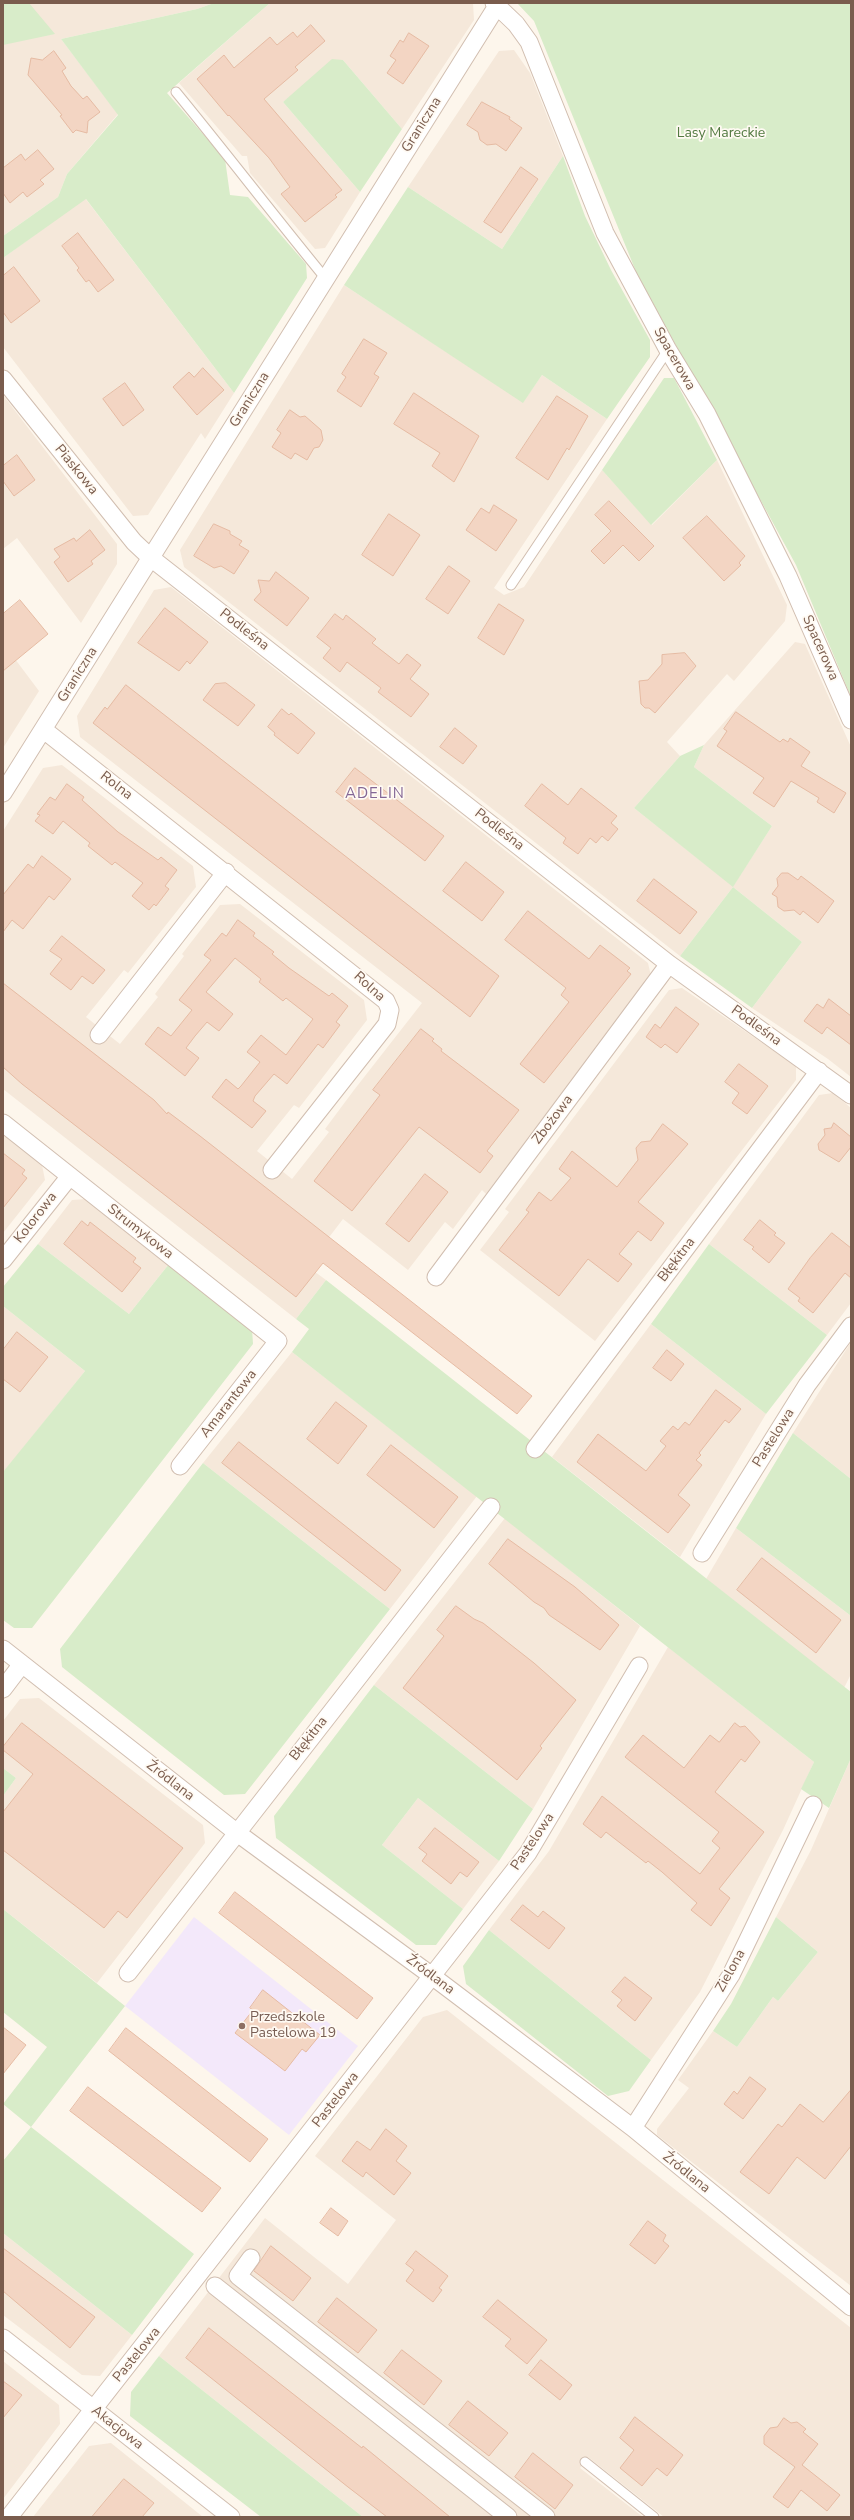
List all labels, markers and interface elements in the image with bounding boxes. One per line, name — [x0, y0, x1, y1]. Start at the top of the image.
street label: Graniczna — [398, 94, 446, 156]
park label: Lasy Mareckie — [677, 126, 765, 142]
street label: Spacerowa — [649, 325, 699, 393]
street label: Graniczna — [226, 369, 274, 431]
street label: Piaskowa — [51, 441, 101, 499]
street label: Podleśna — [216, 605, 272, 655]
street label: Spacerowa — [798, 613, 842, 683]
street label: Graniczna — [54, 644, 102, 706]
street label: Rolna — [96, 768, 136, 804]
district label: ADELIN — [345, 785, 405, 803]
street label: Podleśna — [471, 805, 527, 855]
street label: Rolna — [350, 969, 388, 1005]
street label: Podleśna — [728, 1002, 784, 1050]
street label: Zbożowa — [529, 1092, 577, 1148]
street label: Kolorowa — [11, 1189, 61, 1247]
street label: Strumykowa — [104, 1201, 176, 1263]
street label: Błękitna — [655, 1234, 699, 1286]
street label: Amarantowa — [197, 1367, 261, 1441]
street label: Pastelowa — [749, 1406, 799, 1470]
street label: Błękitna — [287, 1714, 331, 1764]
street label: Źródlana — [143, 1757, 197, 1805]
street label: Pastelowa — [508, 1810, 558, 1874]
street label: Zielona — [712, 1947, 750, 1995]
street label: Źródlana — [403, 1951, 457, 1999]
place label: Przedszkole Pastelowa 19 — [250, 2010, 336, 2042]
marker: Przedszkole Pastelowa 19 — [237, 2021, 247, 2031]
street label: Pastelowa — [309, 2069, 363, 2131]
street label: Źródlana — [659, 2149, 713, 2197]
street label: Pastelowa — [110, 2324, 164, 2386]
street label: Akacjowa — [88, 2403, 146, 2453]

